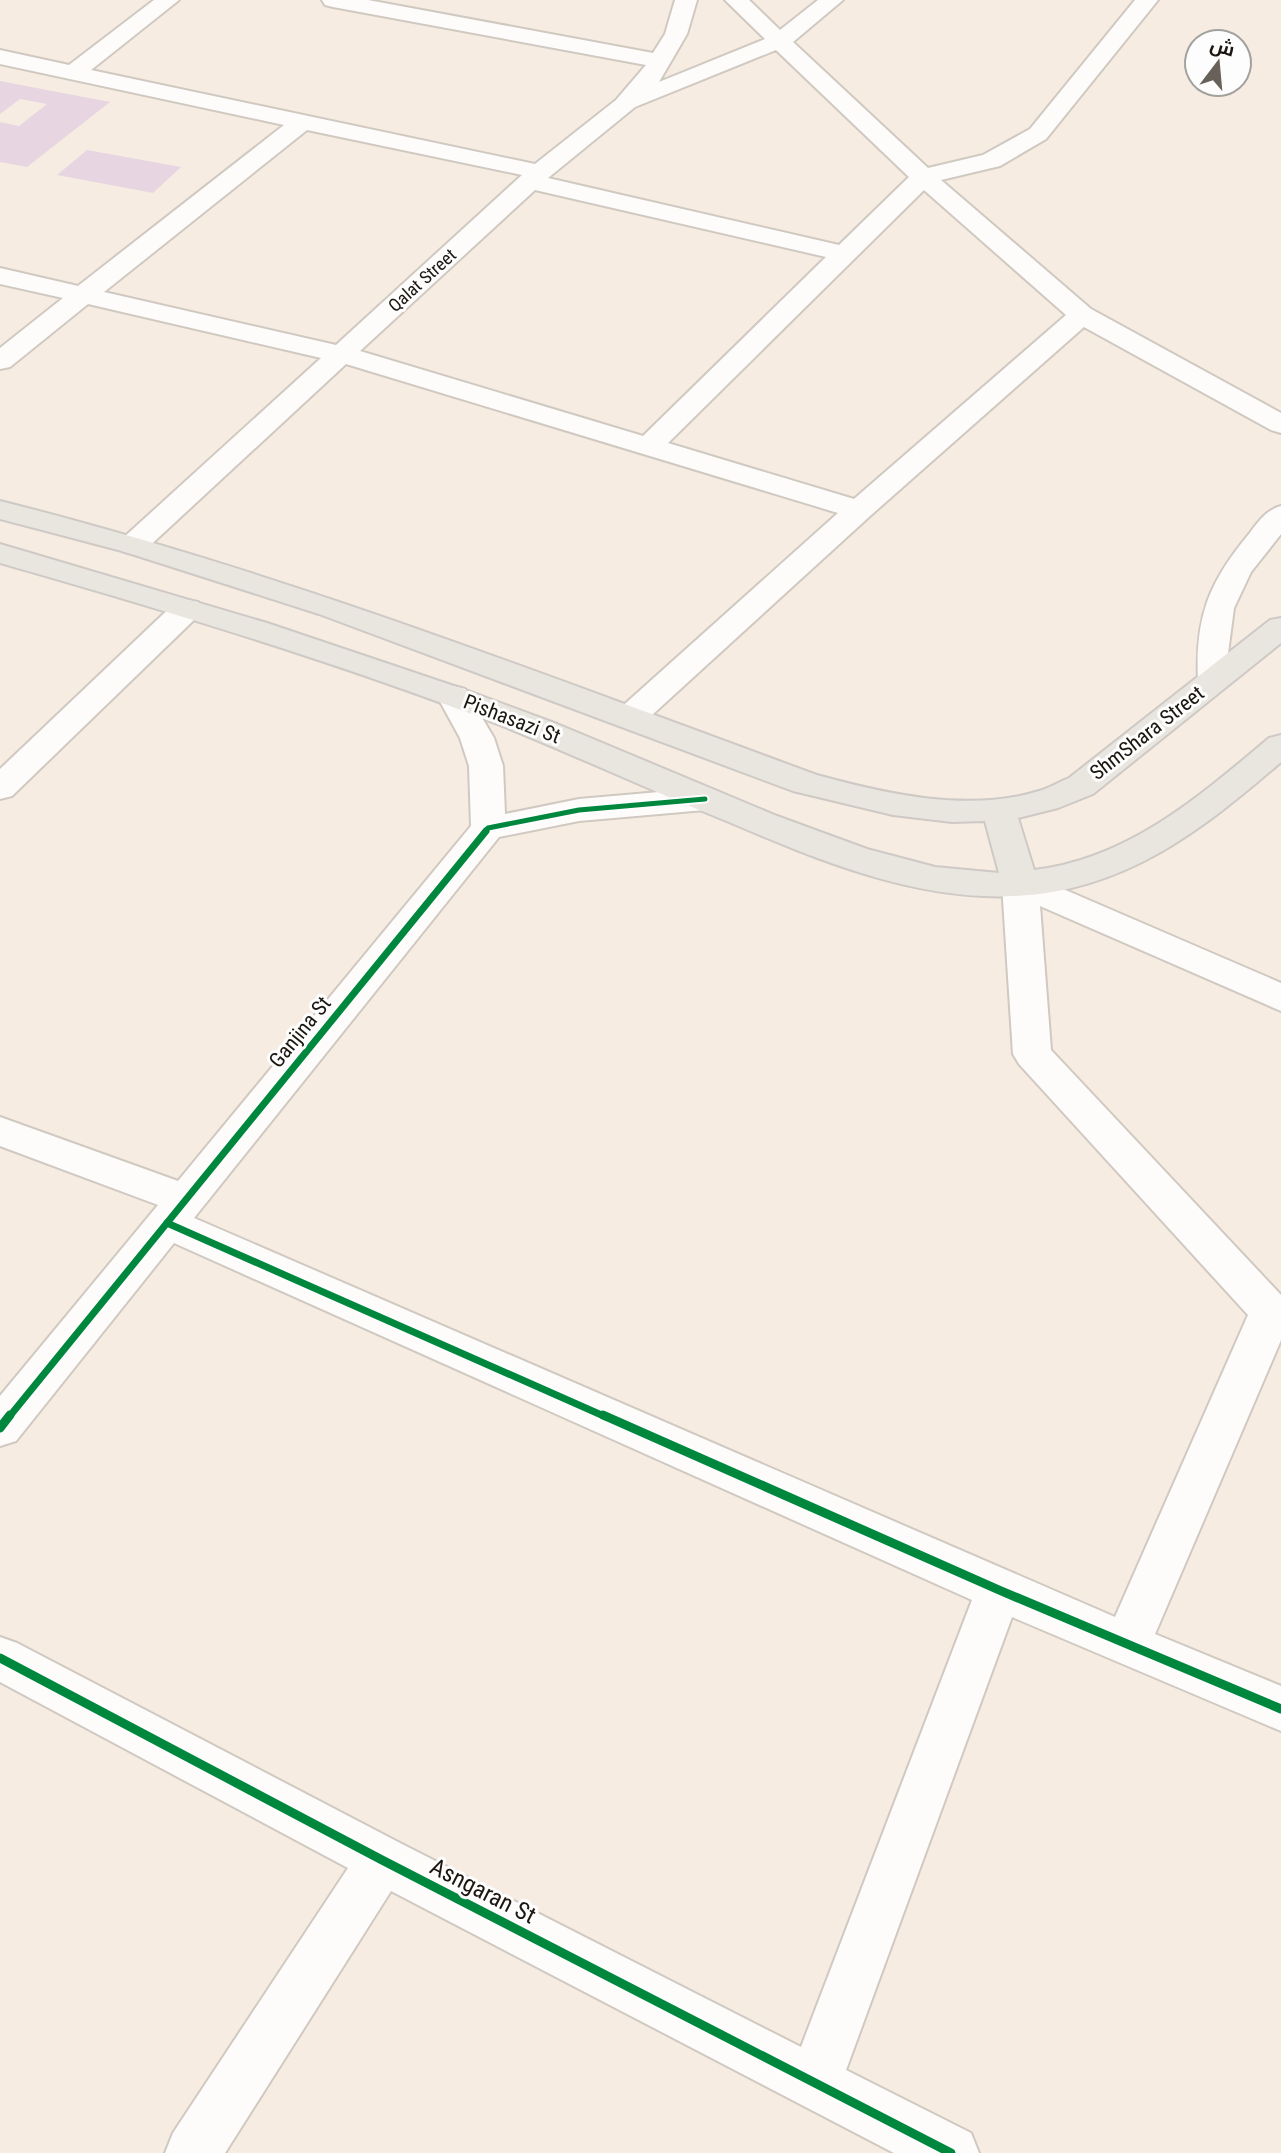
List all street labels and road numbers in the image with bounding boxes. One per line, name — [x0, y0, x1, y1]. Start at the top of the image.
street label: Qalat Street — [384, 244, 460, 316]
street label: ShmShara Street — [1085, 681, 1209, 785]
street label: Pishasazi St — [460, 690, 564, 748]
street label: Ganjina St — [264, 992, 336, 1072]
street label: Asngaran St — [426, 1852, 540, 1930]

